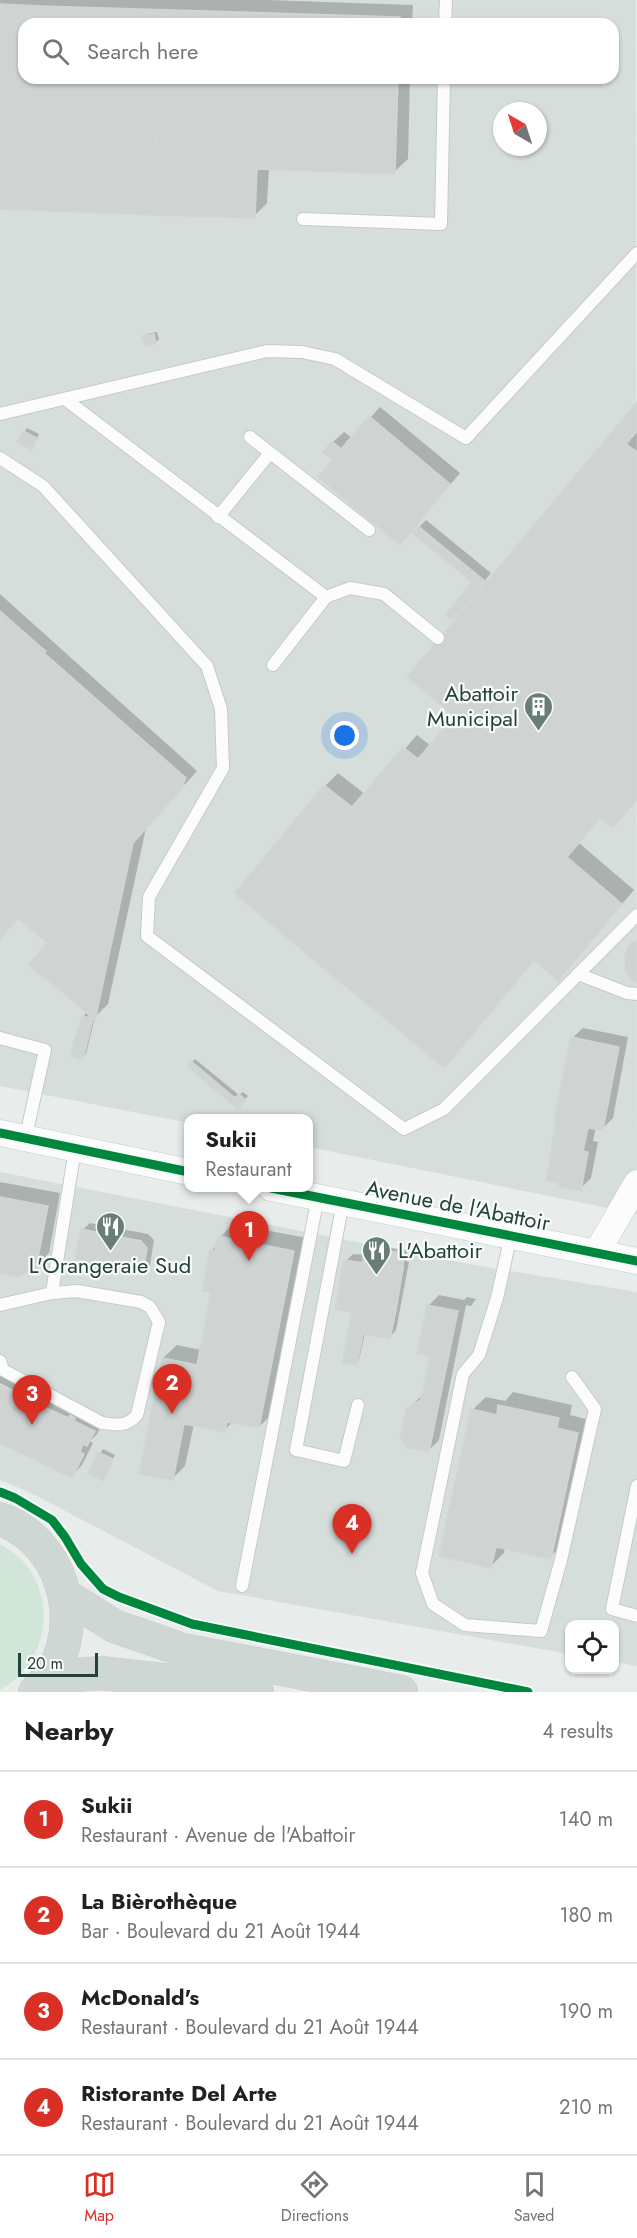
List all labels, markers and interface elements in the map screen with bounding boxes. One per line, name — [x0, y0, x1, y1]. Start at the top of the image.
search box — [18, 18, 619, 84]
icon: search — [39, 35, 72, 68]
text: Search here — [87, 35, 198, 67]
north arrow — [493, 102, 547, 156]
place label: Abattoir Municipal — [427, 677, 518, 734]
building icon: Abattoir Municipal — [523, 690, 555, 732]
your location — [330, 721, 359, 750]
popup — [184, 1114, 313, 1192]
text: Sukii — [205, 1123, 257, 1155]
text: Restaurant — [205, 1155, 292, 1184]
street label: Avenue de l'Abattoir — [363, 1171, 553, 1239]
restaurant icon: L'Orangeraie Sud — [94, 1210, 126, 1252]
pin: 1 — [230, 1212, 268, 1261]
restaurant icon: L'Abattoir — [361, 1234, 393, 1276]
place label: L'Abattoir — [398, 1234, 483, 1266]
place label: L'Orangeraie Sud — [29, 1249, 191, 1281]
pin: 2 — [152, 1364, 192, 1414]
pin: 3 — [12, 1376, 51, 1425]
pin: 4 — [332, 1504, 372, 1554]
map controls — [565, 1620, 619, 1674]
button: locate — [565, 1620, 619, 1674]
scale bar — [18, 1650, 98, 1678]
text: 20 m — [27, 1652, 63, 1675]
text: Nearby — [24, 1712, 113, 1750]
text: 4 results — [542, 1717, 613, 1746]
text: Sukii — [81, 1789, 132, 1821]
text: 1 — [38, 1805, 49, 1834]
text: 140 m — [559, 1805, 613, 1834]
text: Restaurant · Avenue de l'Abattoir — [81, 1821, 355, 1850]
text: La Bièrothèque — [81, 1885, 237, 1917]
text: 2 — [37, 1901, 50, 1930]
text: 180 m — [559, 1901, 613, 1930]
text: Bar · Boulevard du 21 Août 1944 — [81, 1917, 360, 1946]
text: McDonald's — [81, 1981, 199, 2013]
text: 3 — [37, 1997, 50, 2026]
text: 190 m — [559, 1997, 613, 2026]
text: Restaurant · Boulevard du 21 Août 1944 — [81, 2013, 419, 2042]
text: Ristorante Del Arte — [81, 2077, 277, 2109]
text: 4 — [37, 2093, 50, 2122]
text: 210 m — [559, 2093, 613, 2122]
text: Restaurant · Boulevard du 21 Août 1944 — [81, 2109, 419, 2138]
tab: Map — [83, 2168, 116, 2227]
tab: Directions — [281, 2168, 349, 2227]
tab: Saved — [514, 2168, 554, 2227]

